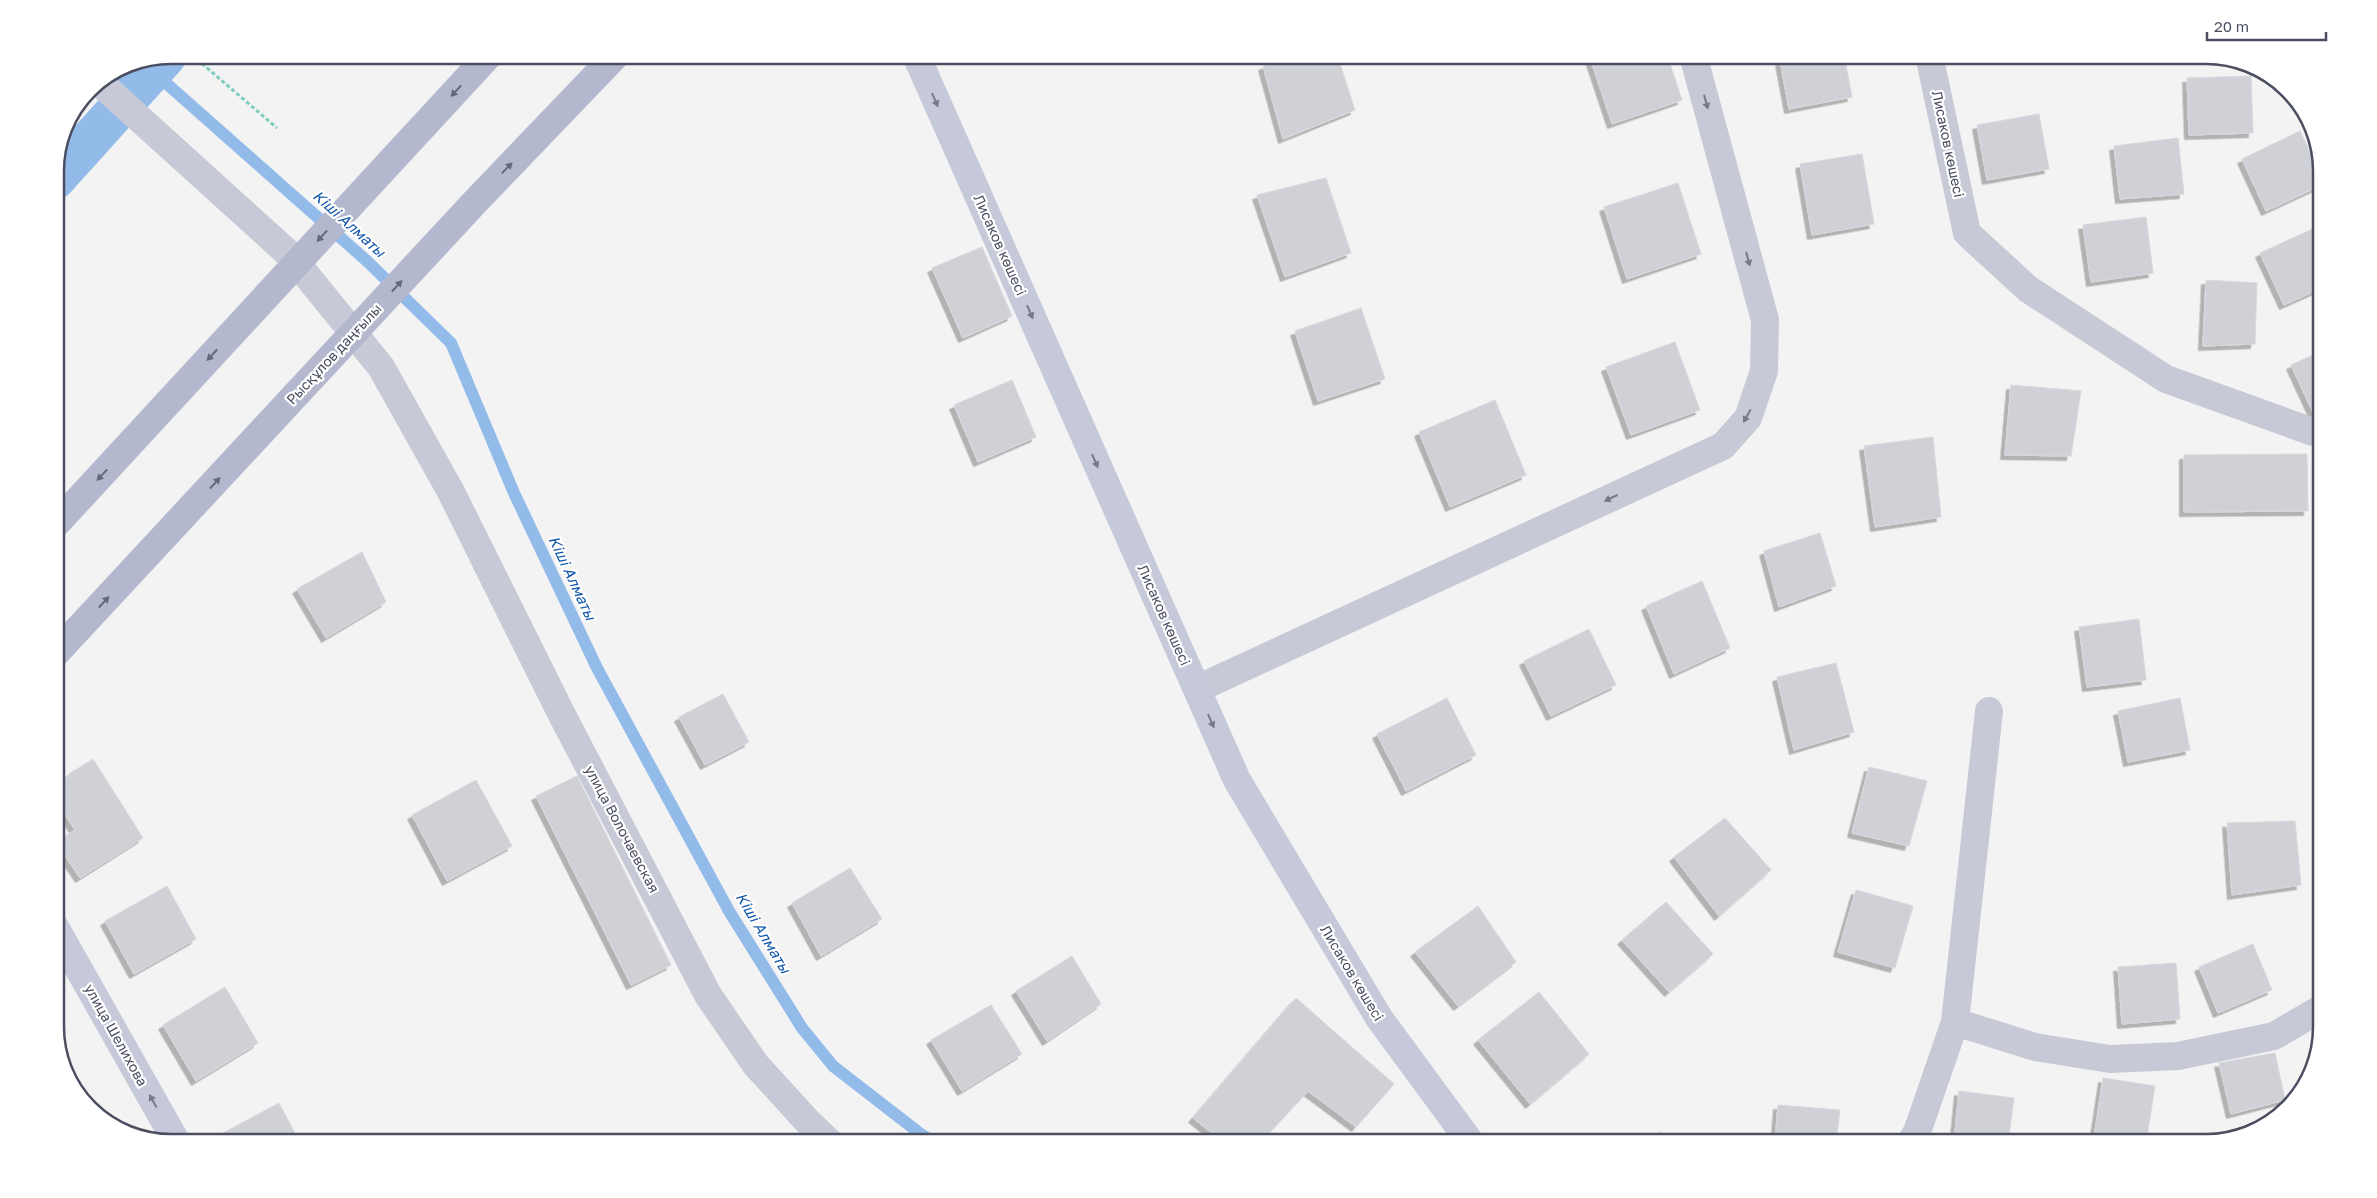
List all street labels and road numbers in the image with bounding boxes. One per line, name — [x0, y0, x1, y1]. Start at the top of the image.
street label: Лисаков көшесі — [1929, 89, 1968, 199]
street label: Лисаков көшесі — [971, 192, 1030, 298]
street label: Рысқұлов даңғылы — [283, 300, 385, 408]
street label: Лисаков көшесі — [1135, 562, 1194, 668]
street label: улица Волочаевская — [582, 762, 663, 895]
street label: Лисаков көшесі — [1317, 922, 1388, 1024]
street label: улица Шелихова — [81, 981, 152, 1089]

